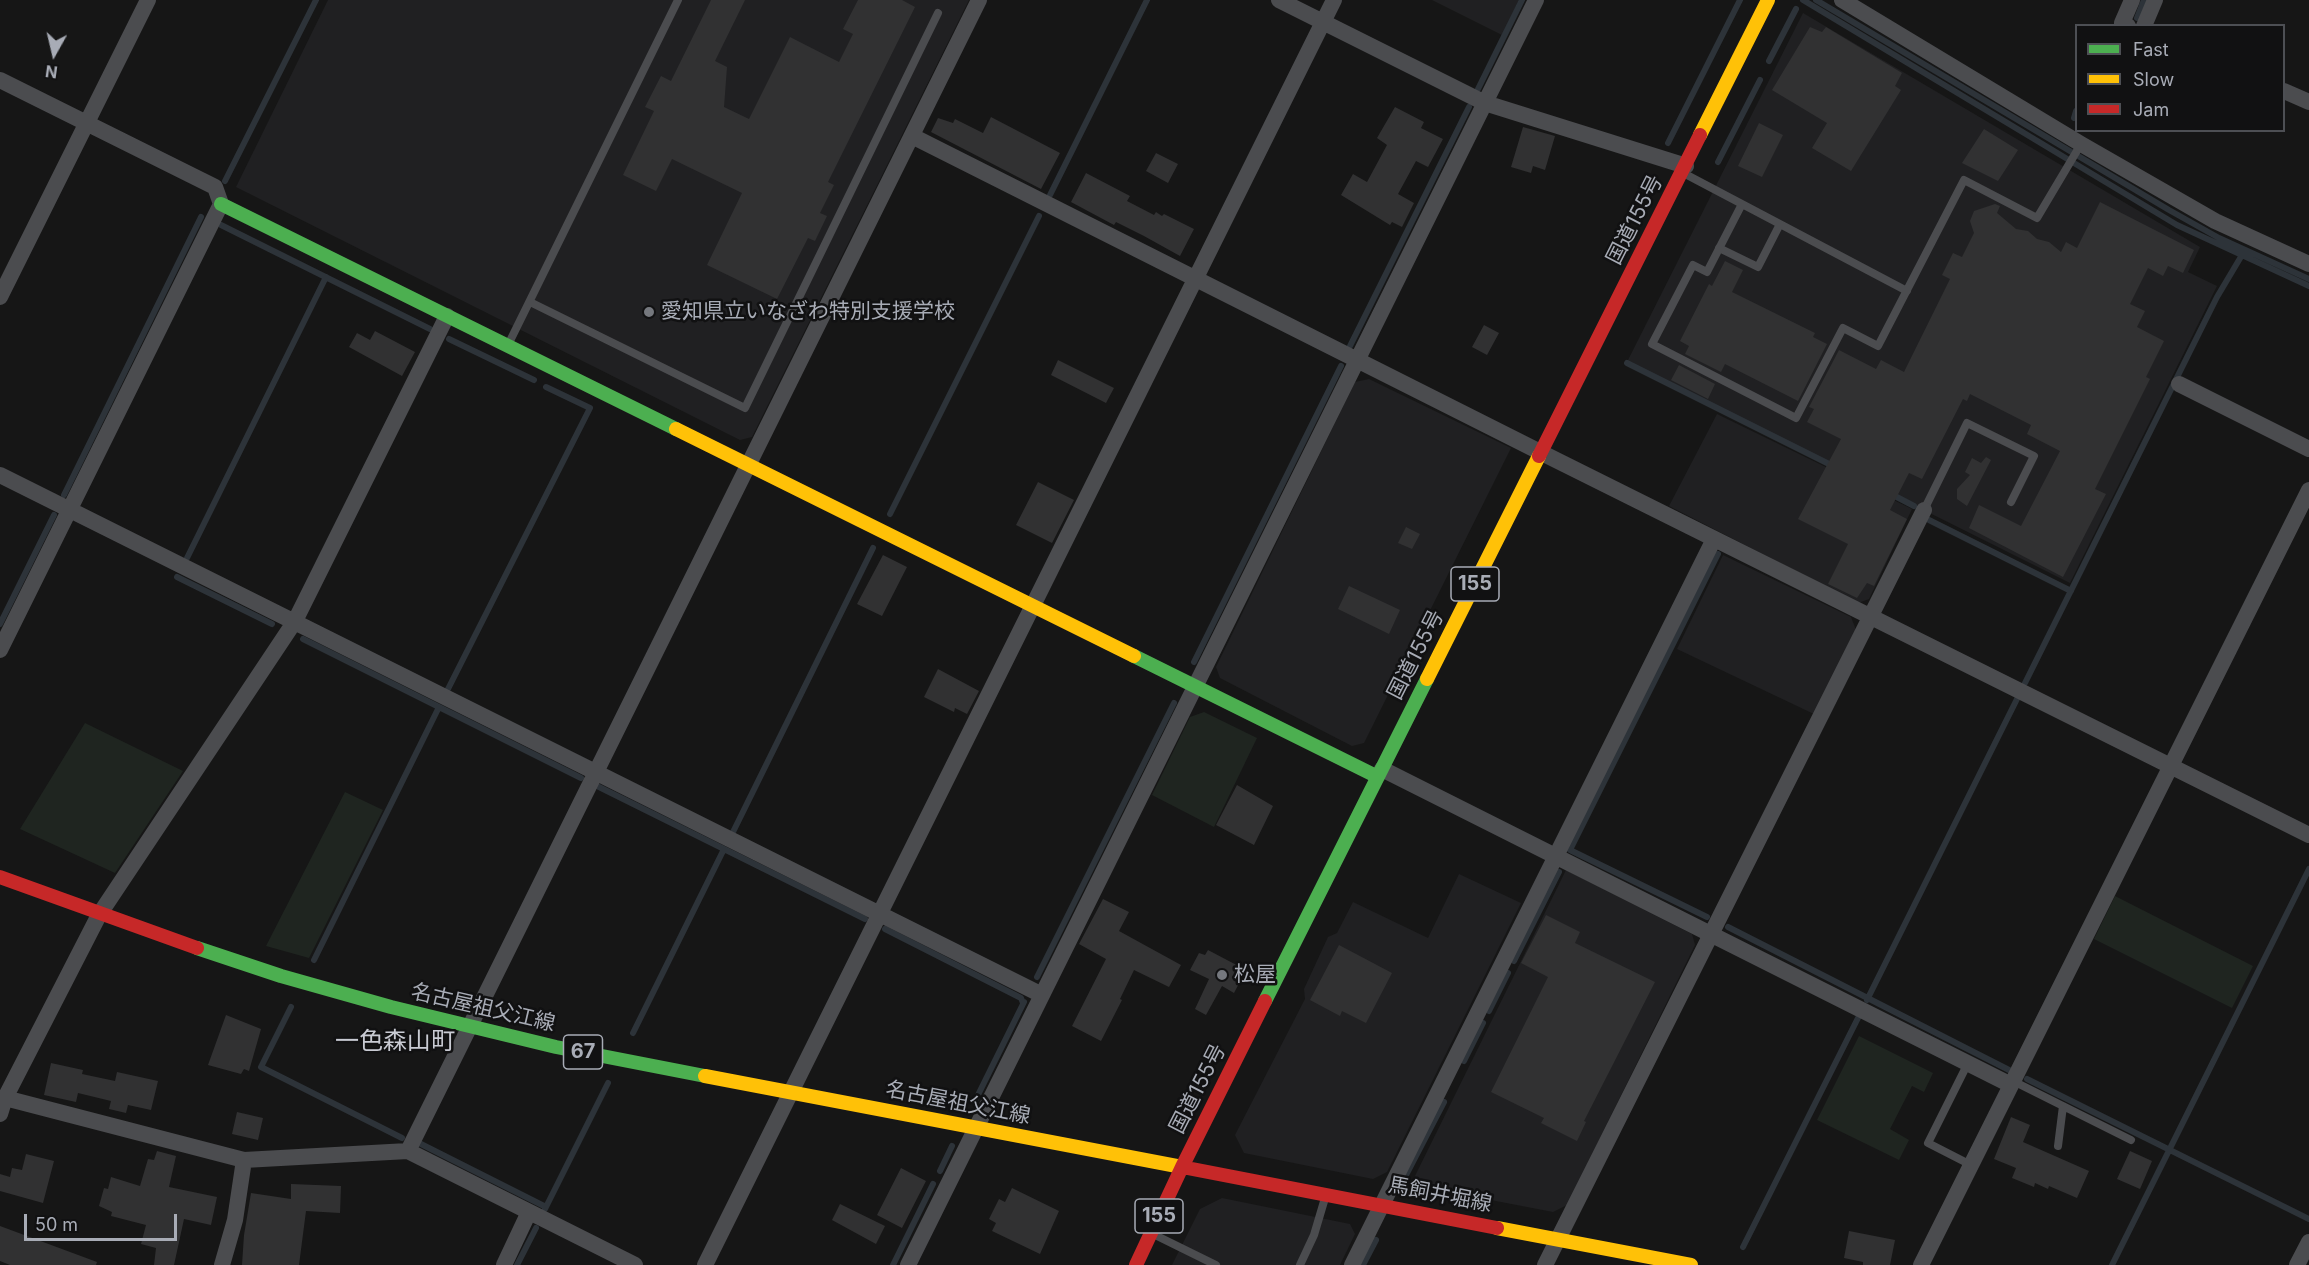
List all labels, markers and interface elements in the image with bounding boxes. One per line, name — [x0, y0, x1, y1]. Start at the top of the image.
north arrow — [24, 24, 84, 84]
legend — [2075, 24, 2285, 132]
text: Fast — [2133, 39, 2169, 60]
text: N — [44, 61, 59, 83]
text: Slow — [2133, 69, 2174, 90]
text: Jam — [2133, 99, 2169, 120]
street label: 国道155号 — [1602, 171, 1668, 269]
place label: 愛知県立いなざわ特別支援学校 — [661, 299, 955, 325]
marker: 愛知県立いなざわ特別支援学校 — [642, 305, 656, 319]
road number: 155 — [1451, 567, 1499, 601]
street label: 国道155号 — [1383, 606, 1449, 704]
place label: 松屋 — [1234, 962, 1276, 988]
marker: 松屋 — [1215, 968, 1229, 982]
street label: 名古屋祖父江線 — [409, 979, 557, 1037]
district label: 一色森山町 — [335, 1028, 455, 1056]
road number: 67 — [564, 1035, 602, 1069]
street label: 国道155号 — [1165, 1040, 1231, 1138]
street label: 名古屋祖父江線 — [883, 1077, 1033, 1129]
street label: 馬飼井堀線 — [1386, 1173, 1494, 1217]
road number: 155 — [1135, 1199, 1183, 1233]
scale bar — [27, 1202, 180, 1240]
text: 50 m — [35, 1214, 78, 1235]

